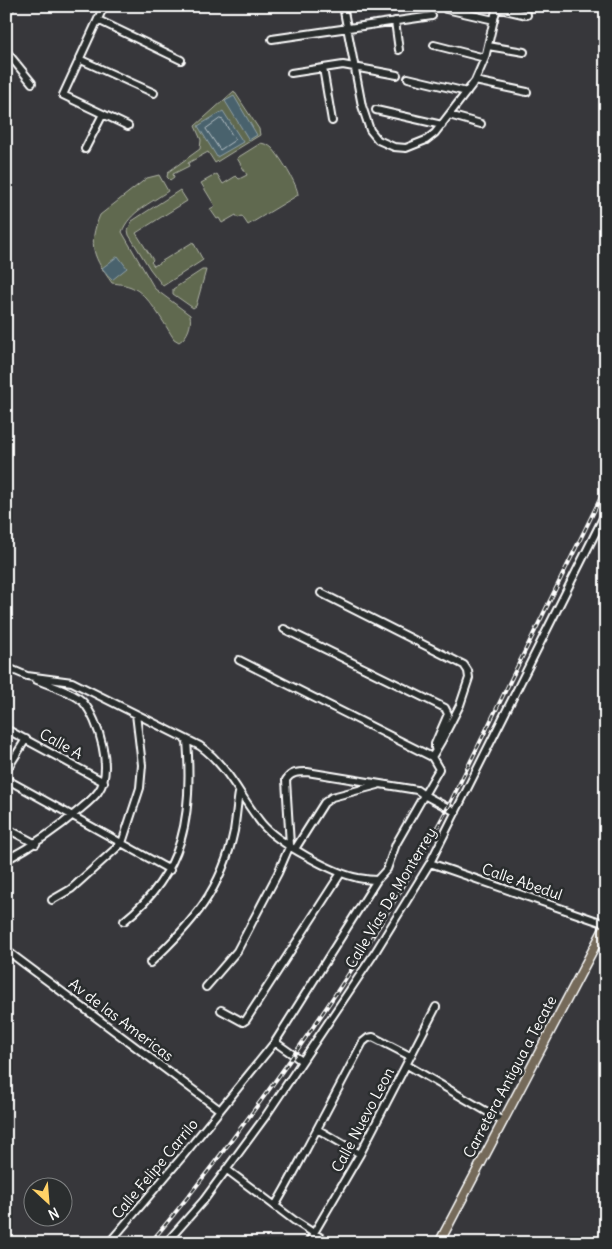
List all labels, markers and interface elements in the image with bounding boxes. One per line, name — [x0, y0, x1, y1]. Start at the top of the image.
street label: Calle A — [36, 724, 86, 763]
street label: Calle Vías De Monterrey — [341, 824, 440, 972]
street label: Calle Abedul — [480, 859, 565, 904]
street label: Av de las Americas — [65, 974, 178, 1065]
street label: Carretera Antigua a Tecate — [459, 992, 560, 1161]
street label: Calle Nuevo Leon — [327, 1064, 398, 1175]
street label: Calle Felipe Carrilo — [107, 1115, 202, 1223]
north arrow — [22, 1176, 72, 1226]
text: N — [45, 1203, 62, 1224]

